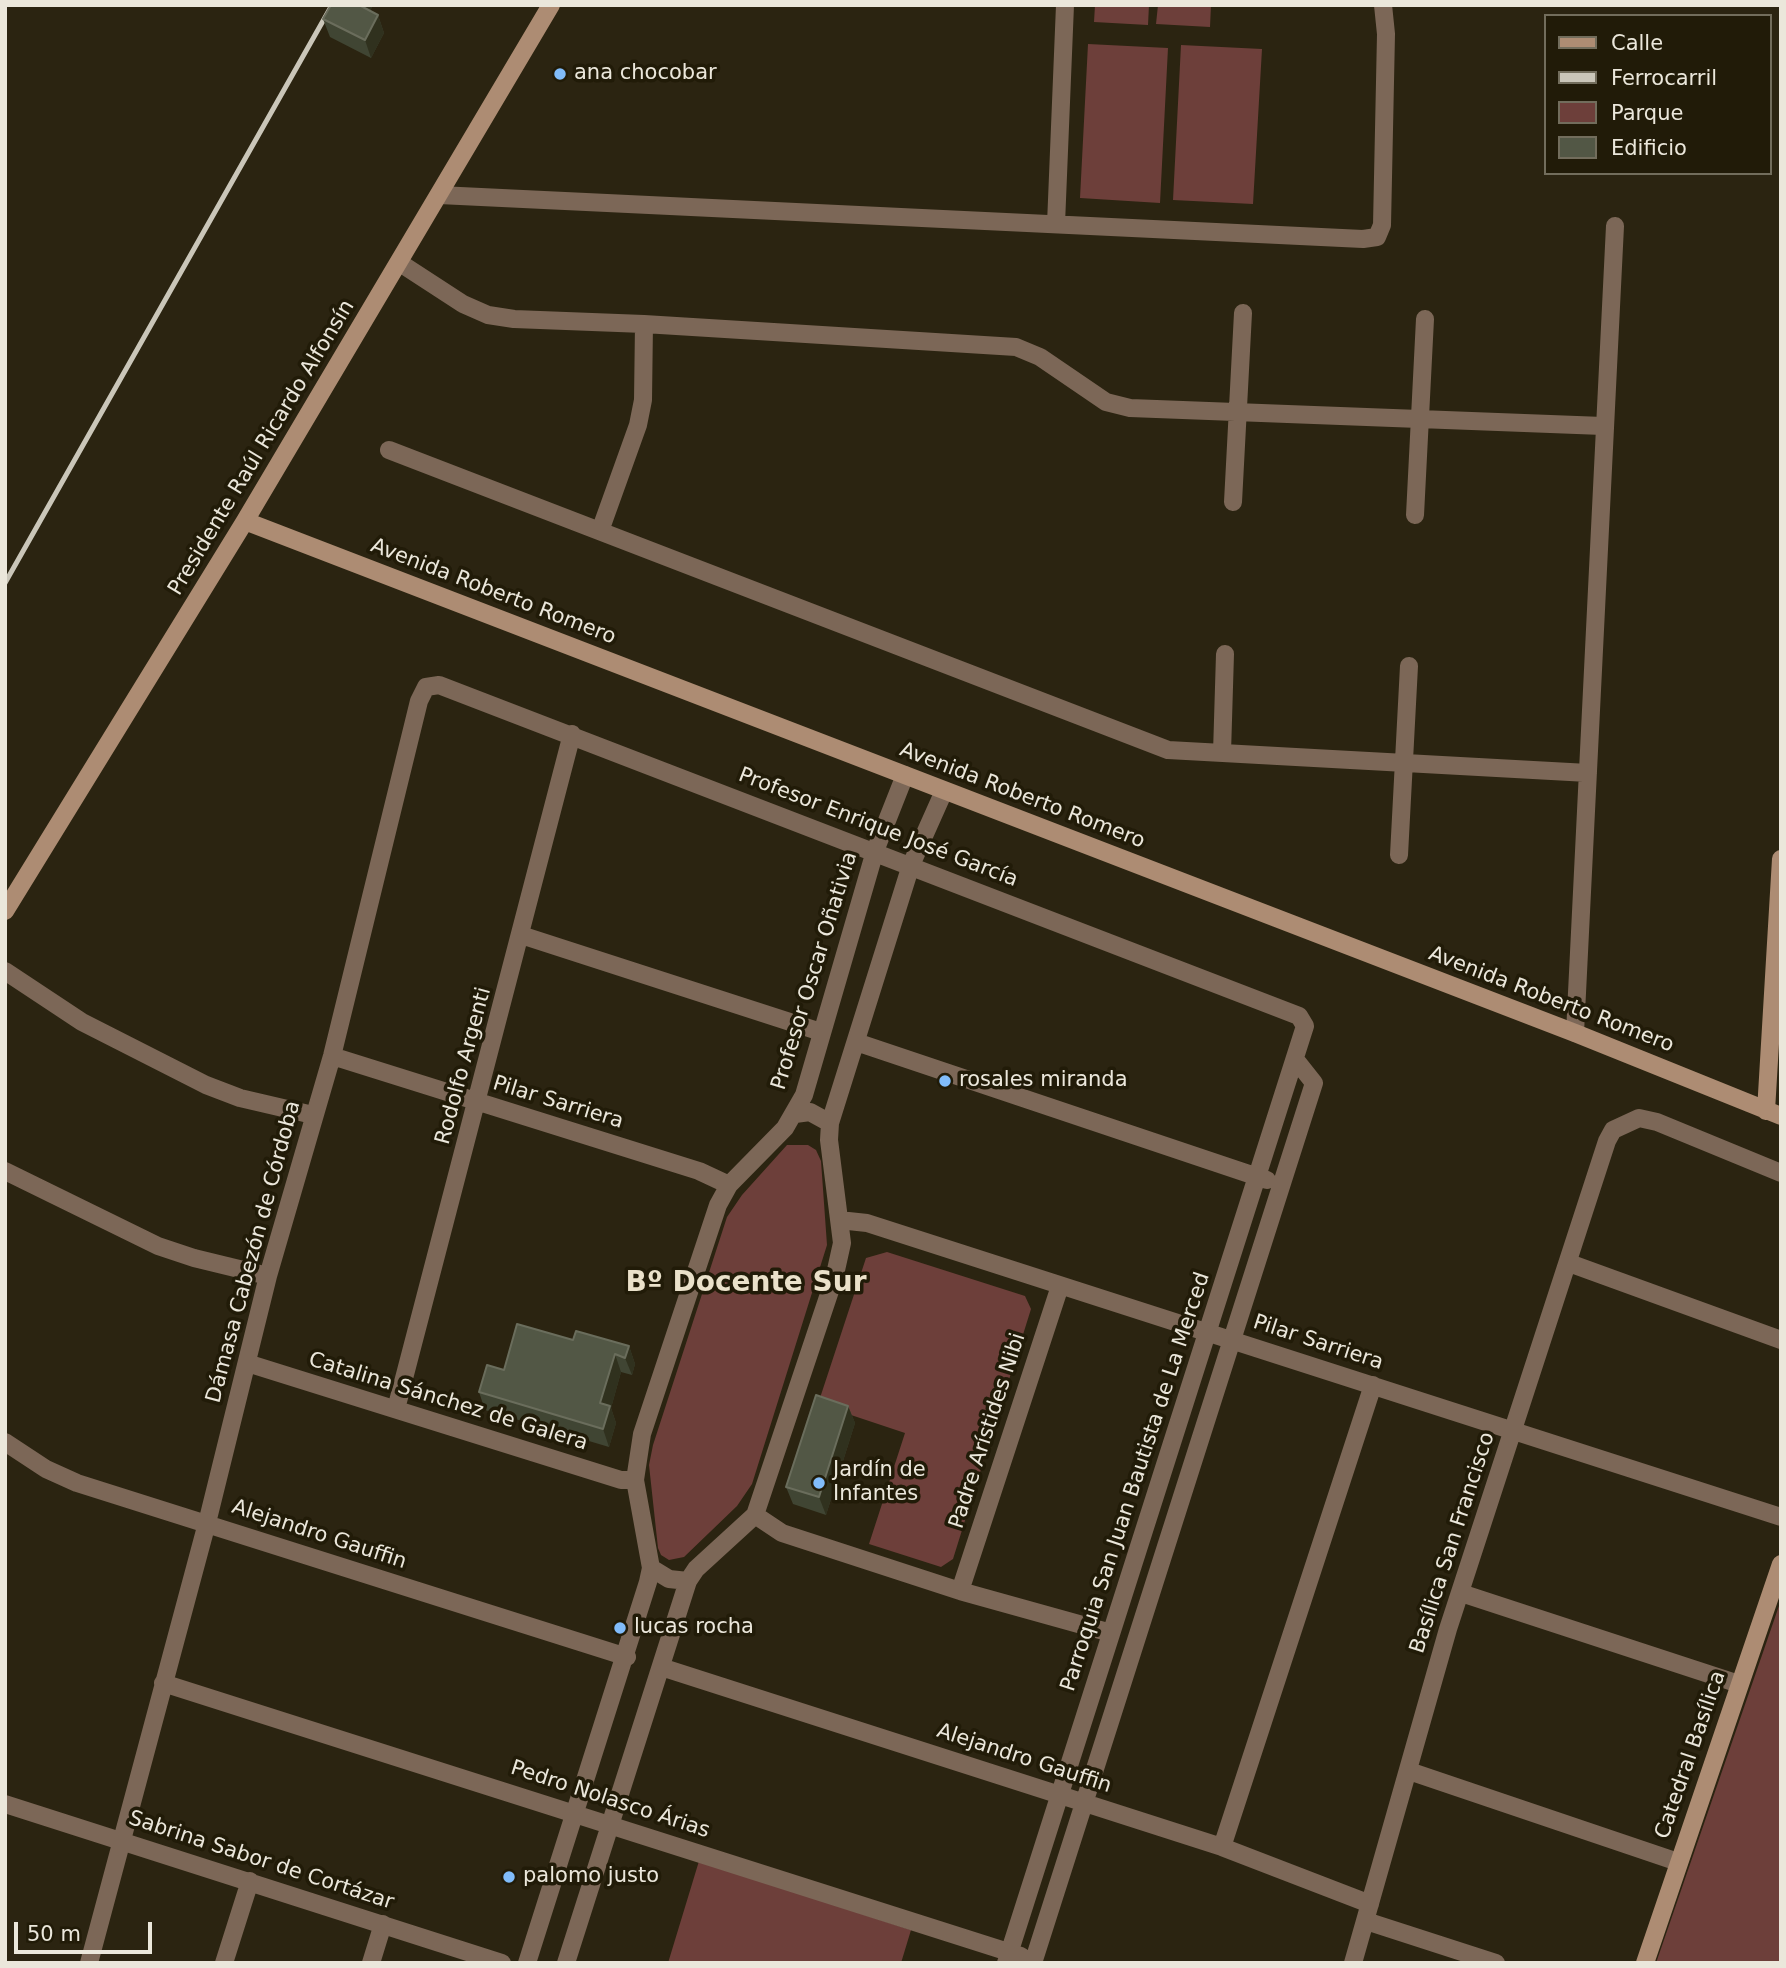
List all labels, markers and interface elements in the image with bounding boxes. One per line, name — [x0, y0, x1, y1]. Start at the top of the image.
legend — [1544, 14, 1772, 175]
text: Calle — [1611, 31, 1663, 55]
place label: ana chocobar — [574, 61, 717, 87]
marker: ana chocobar — [552, 66, 568, 82]
text: Ferrocarril — [1611, 66, 1717, 90]
text: Parque — [1611, 101, 1683, 125]
text: Edificio — [1611, 136, 1687, 160]
street label: Presidente Raúl Ricardo Alfonsín — [164, 296, 360, 600]
street label: Avenida Roberto Romero — [367, 534, 619, 650]
street label: Avenida Roberto Romero — [896, 738, 1148, 854]
street label: Profesor Enrique José García — [735, 763, 1021, 893]
street label: Profesor Oscar Oñativia — [767, 849, 863, 1093]
street label: Avenida Roberto Romero — [1425, 942, 1677, 1058]
street label: Rodolfo Argenti — [431, 985, 497, 1147]
place label: rosales miranda — [959, 1068, 1128, 1094]
street label: Pilar Sarriera — [490, 1071, 626, 1135]
marker: rosales miranda — [937, 1073, 953, 1089]
street label: Dámasa Cabezón de Córdoba — [202, 1098, 306, 1406]
district label: Bº Docente Sur — [626, 1267, 866, 1301]
street label: Parroquia San Juan Bautista de La Merced — [1056, 1269, 1216, 1695]
street label: Pilar Sarriera — [1250, 1310, 1386, 1376]
street label: Padre Arístides Nibi — [944, 1330, 1032, 1532]
street label: Catalina Sánchez de Galera — [305, 1347, 591, 1457]
street label: Basílica San Francisco — [1405, 1429, 1501, 1657]
place label: Jardín de Infantes — [833, 1458, 926, 1508]
marker: Jardín de Infantes — [811, 1475, 827, 1491]
street label: Alejandro Gauffin — [228, 1495, 410, 1575]
place label: lucas rocha — [634, 1615, 754, 1641]
marker: lucas rocha — [612, 1620, 628, 1636]
street label: Catedral Basílica — [1650, 1668, 1732, 1842]
street label: Alejandro Gauffin — [933, 1719, 1115, 1799]
street label: Pedro Nolasco Árias — [507, 1756, 713, 1844]
street label: Sabrina Sabor de Cortázar — [125, 1806, 397, 1916]
place label: palomo justo — [523, 1864, 659, 1890]
marker: palomo justo — [501, 1869, 517, 1885]
scale bar — [18, 1909, 156, 1953]
text: 50 m — [27, 1922, 81, 1946]

